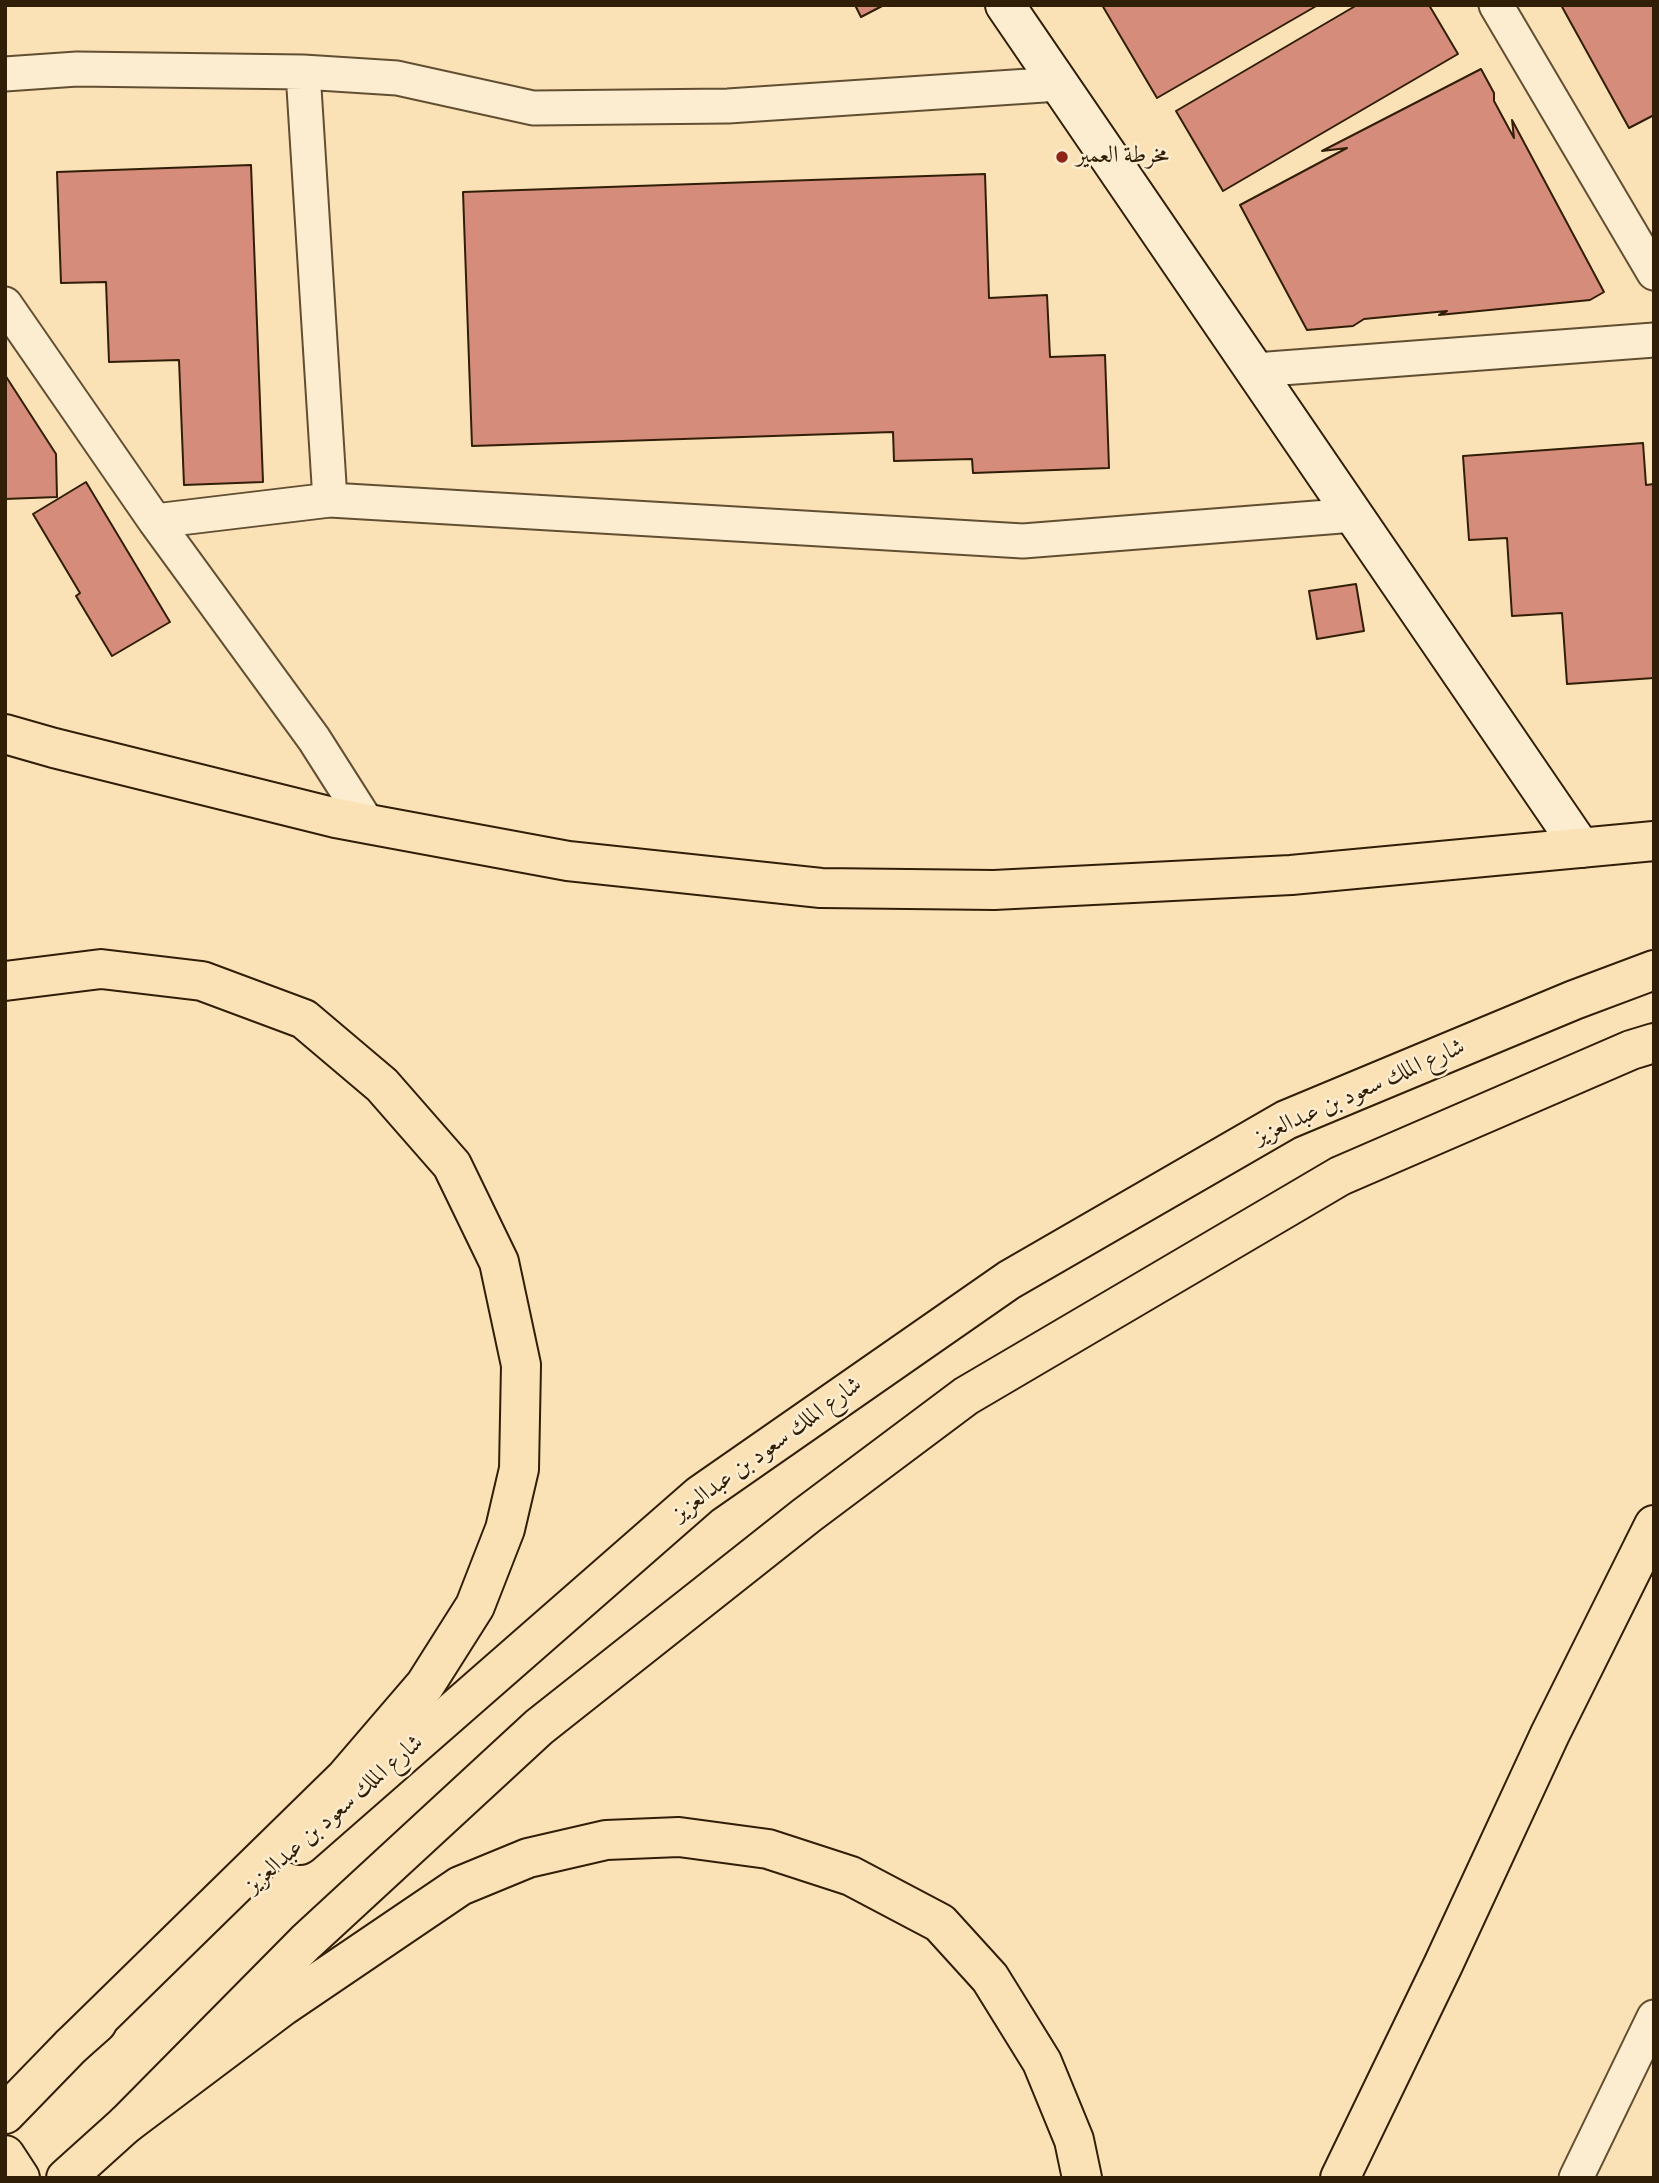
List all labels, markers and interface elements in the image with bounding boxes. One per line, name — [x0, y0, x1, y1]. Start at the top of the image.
place label: مخرطة العمير — [1076, 143, 1169, 171]
marker: مخرطة العمير — [1054, 149, 1070, 165]
street label: شارع الملك سعود بن عبدالعزيز — [1250, 1034, 1470, 1152]
street label: شارع الملك سعود بن عبدالعزيز — [667, 1371, 869, 1529]
street label: شارع الملك سعود بن عبدالعزيز — [240, 1729, 430, 1901]

